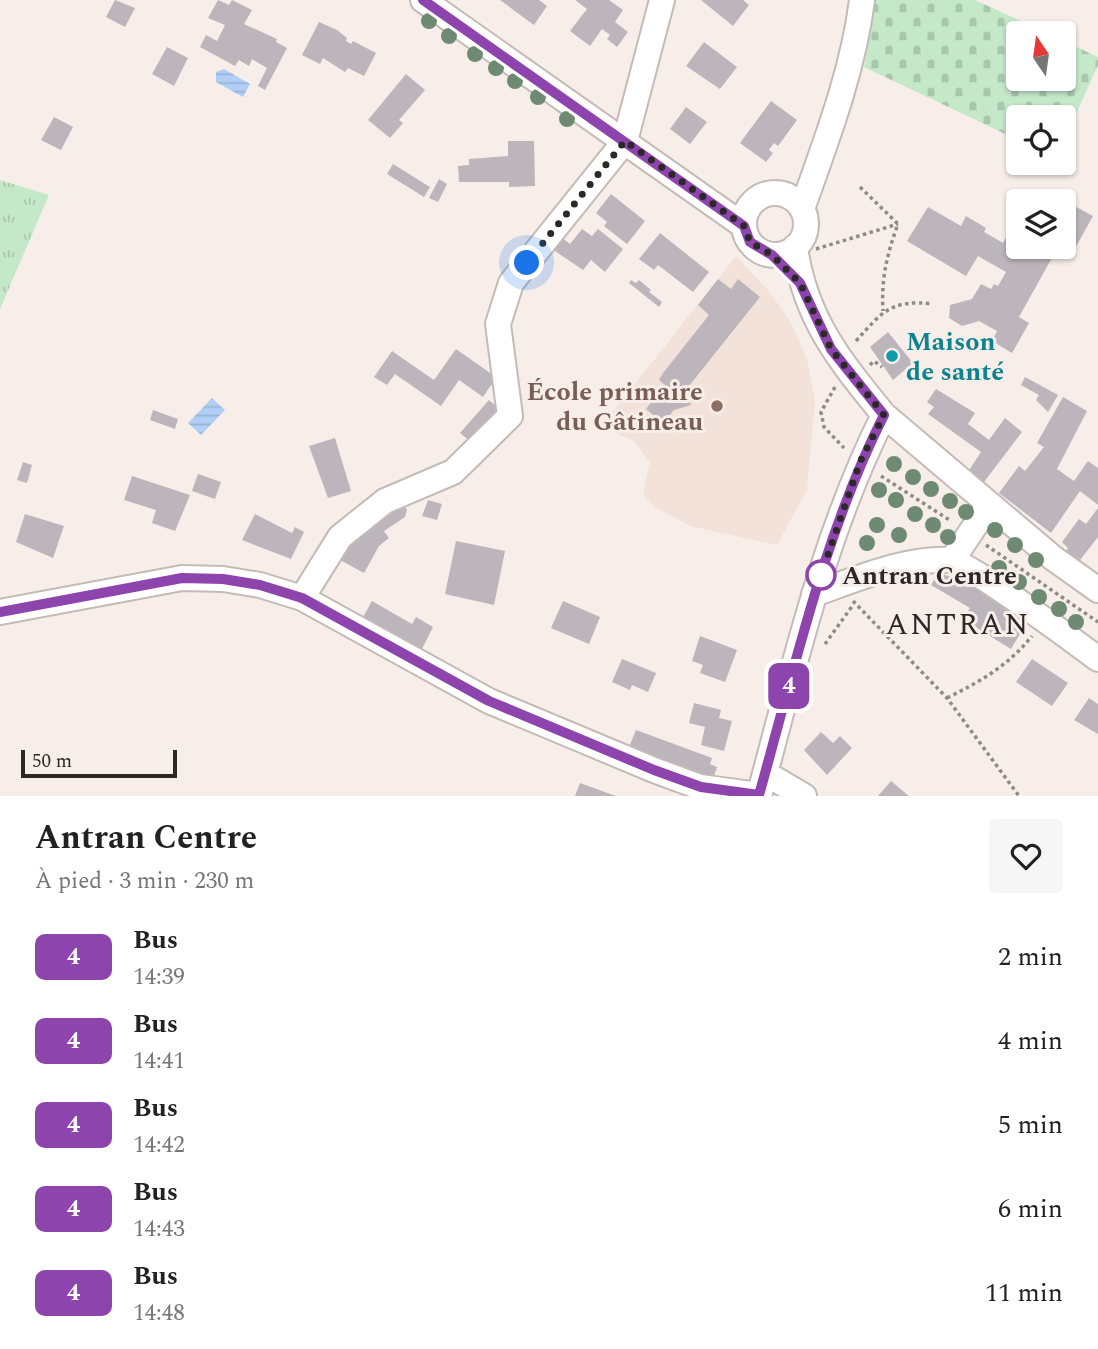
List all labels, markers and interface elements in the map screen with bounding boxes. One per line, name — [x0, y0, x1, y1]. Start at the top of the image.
north arrow — [1006, 21, 1076, 91]
map controls — [1006, 21, 1076, 259]
button: locate — [1006, 105, 1076, 175]
button: layers — [1006, 189, 1076, 259]
your location — [509, 245, 544, 280]
place label: Maison de santé — [906, 322, 1004, 392]
marker: Maison de santé — [884, 348, 900, 364]
place label: École primaire du Gâtineau — [526, 372, 703, 442]
marker: École primaire du Gâtineau — [709, 398, 725, 414]
place label: Antran Centre — [842, 556, 1017, 596]
marker: Antran Centre — [806, 560, 836, 590]
district label: ANTRAN — [886, 602, 1031, 648]
line badge: 4 — [766, 663, 812, 709]
text: 4 — [782, 668, 796, 704]
scale bar — [21, 747, 177, 779]
text: 50 m — [32, 747, 72, 776]
text: Antran Centre — [35, 813, 257, 863]
button: heart — [989, 819, 1063, 893]
text: À pied · 3 min · 230 m — [35, 864, 254, 899]
text: Bus — [133, 920, 178, 960]
text: 2 min — [998, 937, 1063, 977]
text: 4 — [67, 939, 80, 975]
text: 14:39 — [133, 960, 185, 995]
text: Bus — [133, 1004, 178, 1044]
text: 4 min — [998, 1021, 1063, 1061]
text: 4 — [67, 1023, 80, 1059]
text: 14:41 — [133, 1044, 185, 1079]
text: Bus — [133, 1088, 178, 1128]
text: 5 min — [998, 1105, 1063, 1145]
text: 4 — [67, 1107, 80, 1143]
text: 14:42 — [133, 1128, 185, 1163]
text: Bus — [133, 1172, 178, 1212]
text: 6 min — [998, 1189, 1063, 1229]
text: 4 — [67, 1191, 80, 1227]
text: 14:43 — [133, 1212, 185, 1247]
text: Bus — [133, 1256, 178, 1296]
text: 11 min — [985, 1273, 1063, 1313]
text: 4 — [67, 1275, 80, 1311]
text: 14:48 — [133, 1296, 185, 1331]

